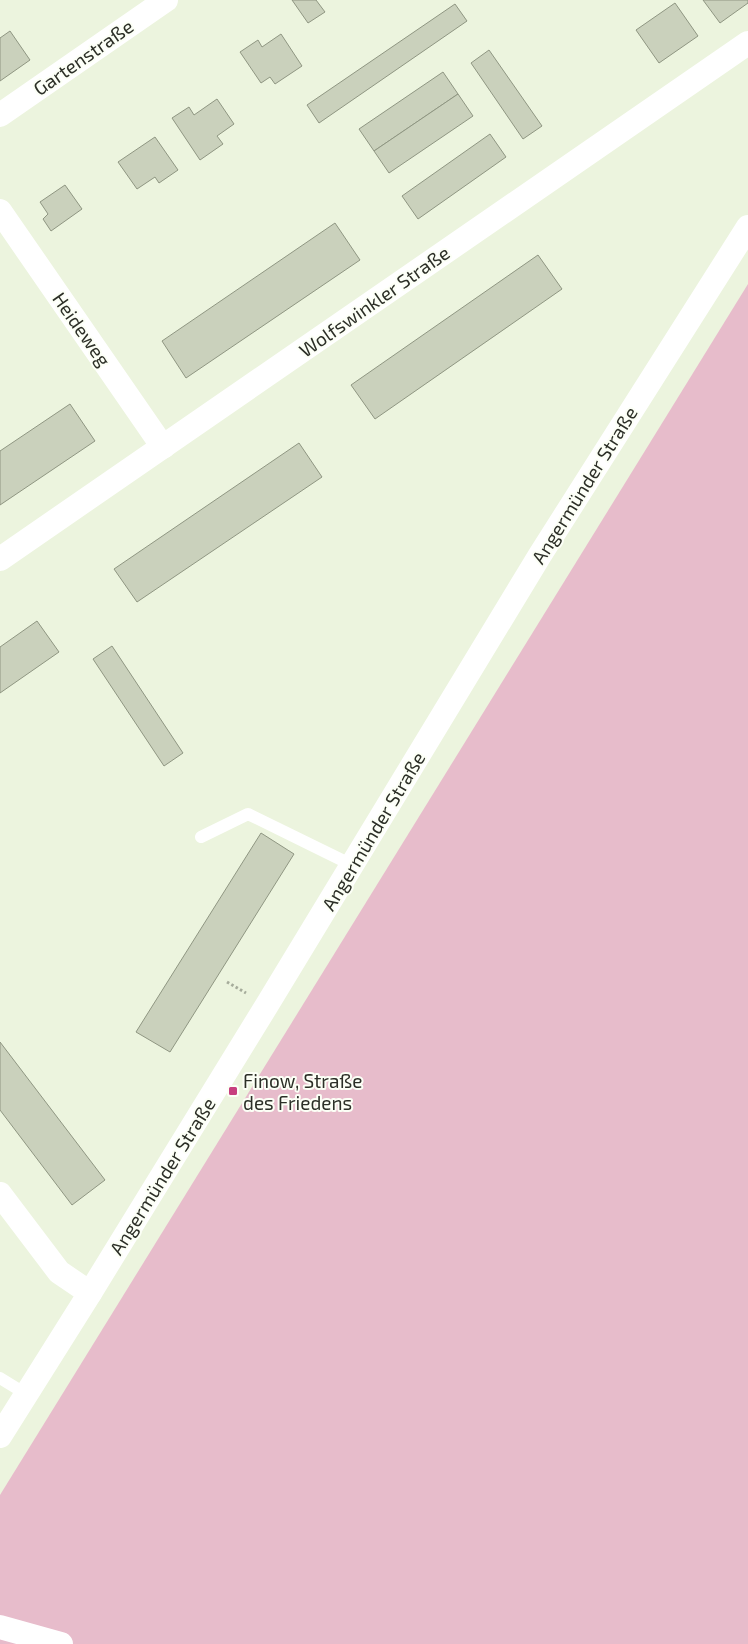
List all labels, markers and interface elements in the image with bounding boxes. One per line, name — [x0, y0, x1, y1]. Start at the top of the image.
street label: Gartenstraße — [29, 14, 137, 100]
street label: Wolfswinkler Straße — [294, 240, 454, 362]
street label: Heideweg — [48, 288, 116, 371]
street label: Angermünder Straße — [526, 402, 642, 568]
street label: Angermünder Straße — [316, 747, 430, 915]
place label: Finow, Straße des Friedens — [243, 1069, 362, 1114]
marker: Finow, Straße des Friedens — [227, 1085, 239, 1097]
street label: Angermünder Straße — [104, 1093, 220, 1259]

